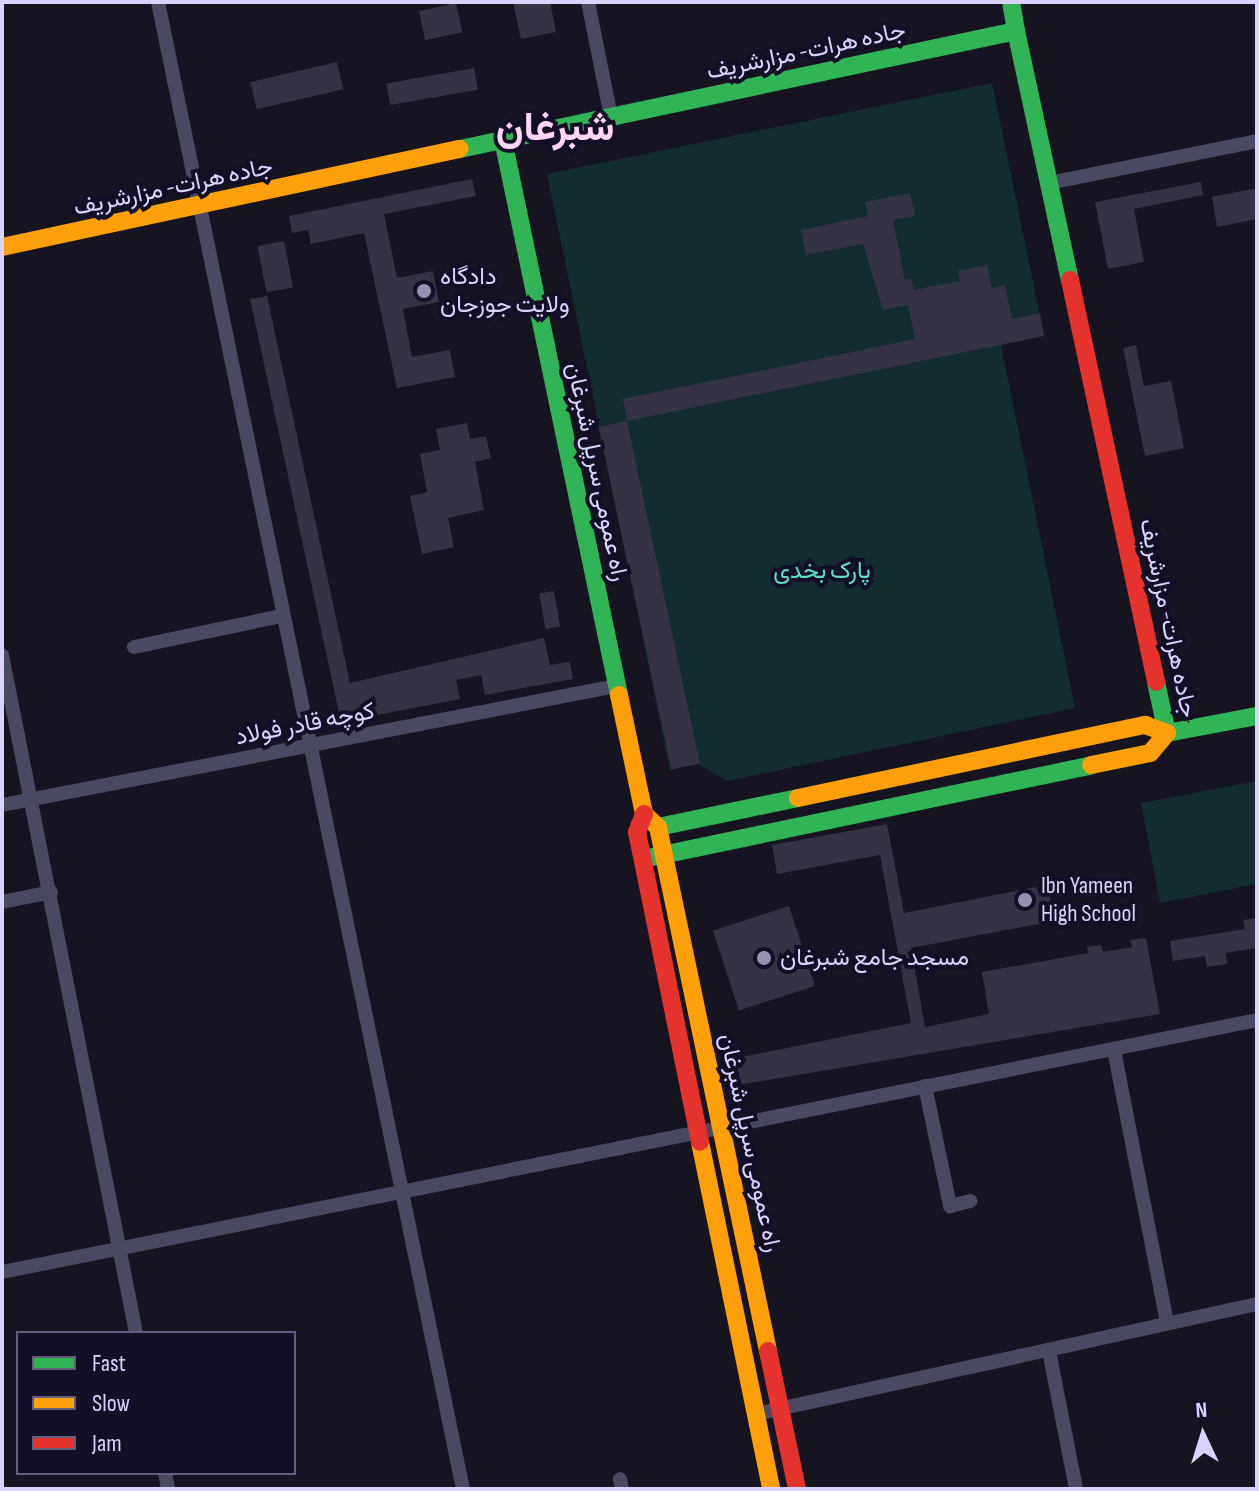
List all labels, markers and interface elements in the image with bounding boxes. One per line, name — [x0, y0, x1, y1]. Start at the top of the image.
street label: جاده هرات- مزارشریف — [704, 16, 908, 86]
district label: شبرغان — [496, 104, 614, 152]
street label: جاده هرات- مزارشریف — [71, 152, 275, 222]
place label: دادگاه ولایت جوزجان — [440, 263, 570, 319]
marker: دادگاه ولایت جوزجان — [415, 282, 433, 300]
street label: راه عمومی سرپل شبرغان — [560, 360, 634, 584]
street label: جاده هرات- مزارشریف — [1133, 516, 1203, 720]
park label: پارک بخدی — [773, 557, 871, 585]
street label: کوچه قادر فولاد — [233, 696, 377, 752]
place label: Ibn Yameen High School — [1041, 872, 1136, 928]
marker: Ibn Yameen High School — [1016, 891, 1034, 909]
place label: مسجد جامع شبرغان — [780, 944, 969, 972]
marker: مسجد جامع شبرغان — [755, 949, 773, 967]
street label: راه عمومی سرپل شبرغان — [713, 1031, 787, 1255]
legend — [16, 1331, 296, 1475]
text: Fast — [92, 1349, 126, 1378]
text: Slow — [92, 1389, 130, 1418]
north arrow — [1163, 1395, 1243, 1475]
text: N — [1194, 1397, 1208, 1424]
text: Jam — [92, 1429, 122, 1458]

